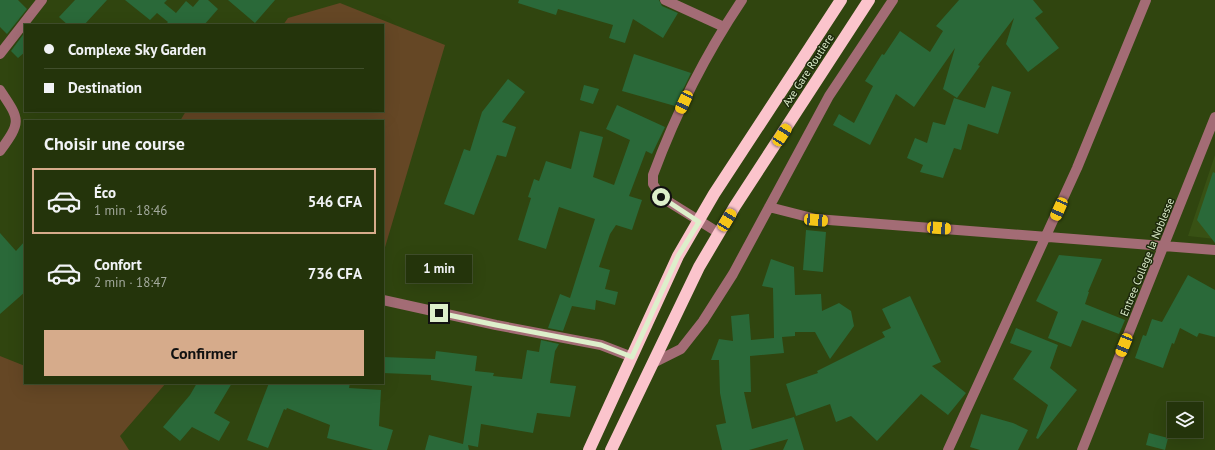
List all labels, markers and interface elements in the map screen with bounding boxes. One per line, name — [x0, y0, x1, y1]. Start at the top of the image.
street label: Axe Gare Routiere — [779, 31, 837, 109]
text: Complexe Sky Garden — [68, 40, 206, 59]
text: Destination — [68, 78, 142, 97]
car — [673, 89, 695, 115]
car — [770, 122, 794, 148]
text: Choisir une course — [44, 132, 185, 155]
icon: car — [46, 183, 82, 219]
text: Éco — [94, 183, 116, 202]
route start — [652, 188, 670, 206]
text: 546 CFA — [308, 192, 362, 211]
car — [1049, 196, 1069, 222]
street label: Entree College la Noblesse — [1117, 196, 1177, 318]
text: 1 min · 18:46 — [94, 202, 167, 219]
car — [716, 207, 738, 233]
car — [804, 213, 828, 227]
car — [927, 221, 951, 235]
icon: car — [46, 255, 82, 291]
text: Confort — [94, 255, 142, 274]
callout: 1 min — [406, 255, 472, 283]
text: 1 min — [423, 260, 455, 277]
text: 736 CFA — [308, 264, 362, 283]
text: 2 min · 18:47 — [94, 274, 167, 291]
route end — [430, 304, 448, 322]
button: Confirmer — [44, 330, 364, 376]
car — [1114, 332, 1134, 358]
map controls — [1167, 402, 1203, 438]
button: layers — [1167, 402, 1203, 438]

